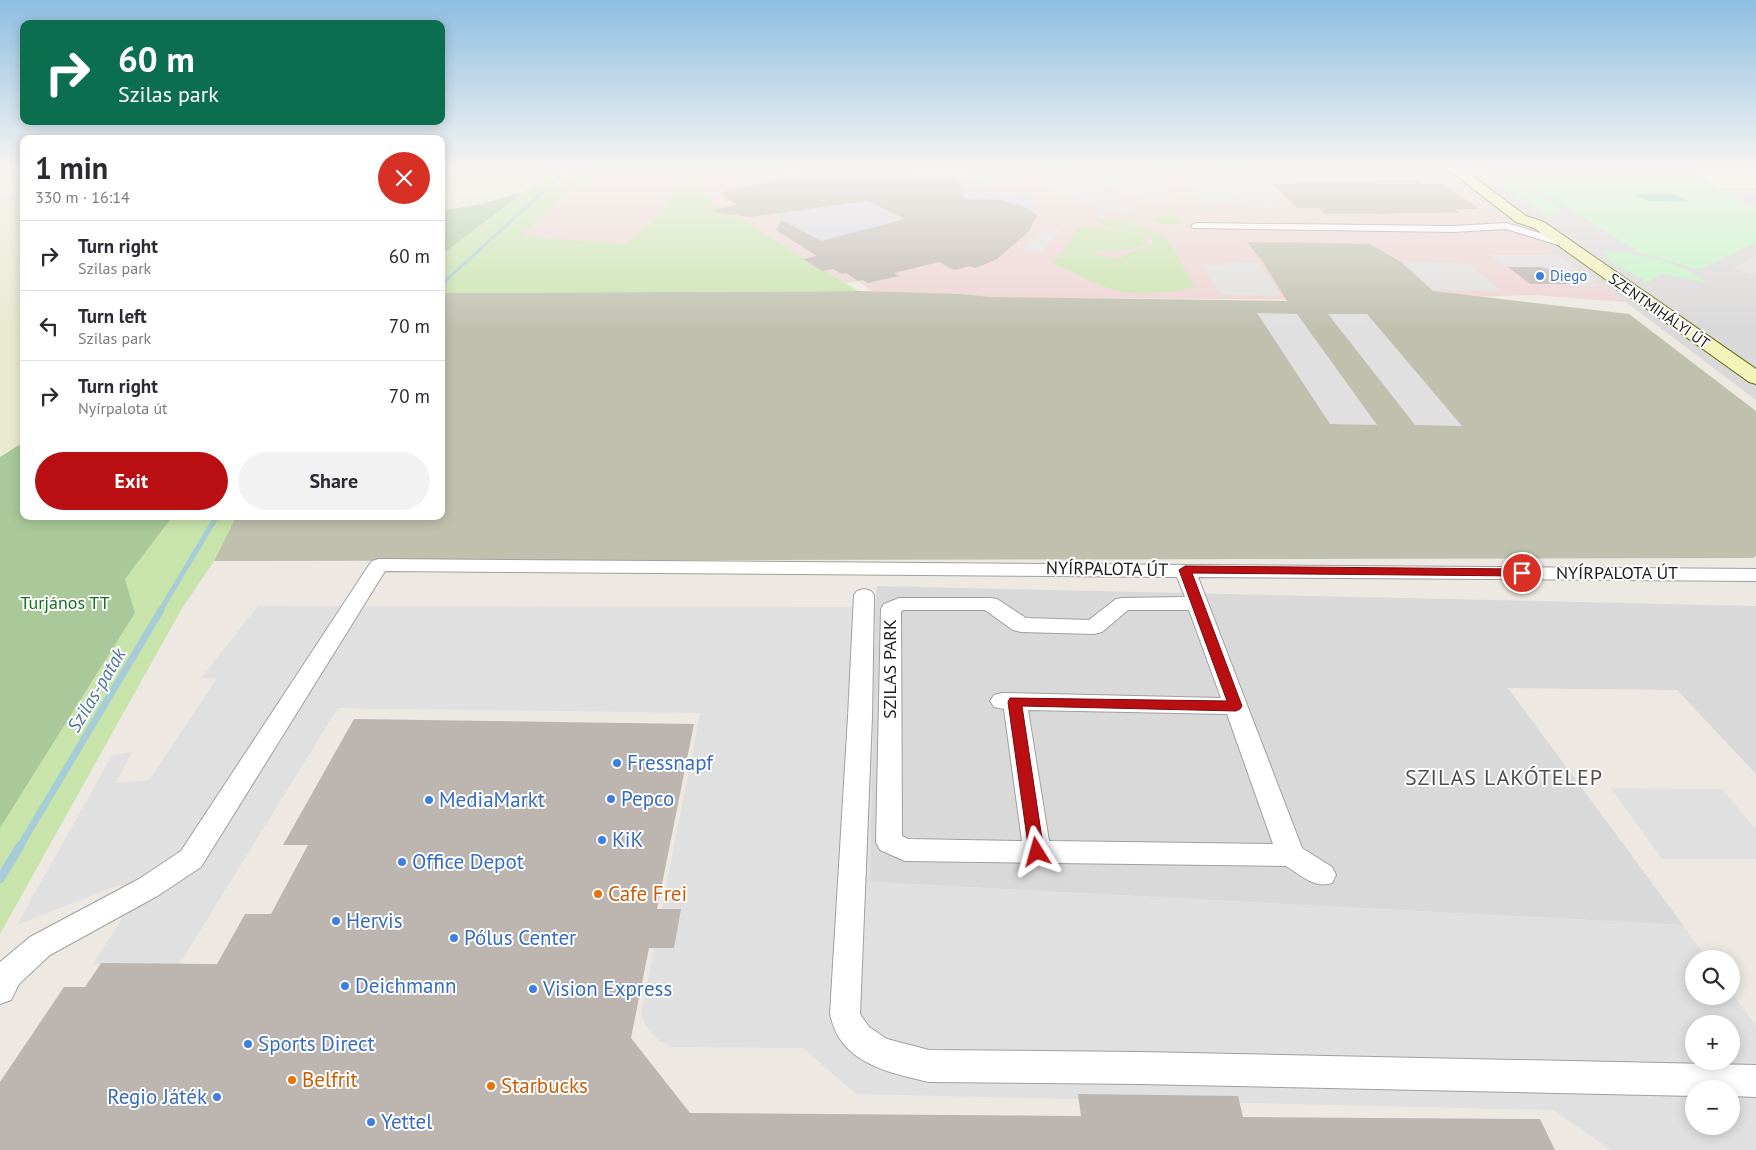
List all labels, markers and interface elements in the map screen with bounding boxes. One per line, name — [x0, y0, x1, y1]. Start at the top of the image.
text: 60 m — [118, 36, 195, 82]
icon: right — [35, 40, 100, 105]
text: Szilas park — [118, 80, 219, 108]
text: 1 min — [35, 148, 108, 187]
button: close — [378, 152, 430, 204]
text: 330 m · 16:14 — [35, 187, 130, 207]
text: Turn right — [78, 234, 158, 258]
icon: right — [35, 242, 63, 270]
text: 60 m — [389, 244, 430, 268]
text: Szilas park — [78, 258, 151, 278]
place label: Diego — [1550, 266, 1587, 285]
street label: SZENTMIHÁLYI ÚT — [1605, 269, 1714, 353]
marker: Diego — [1534, 270, 1546, 282]
text: Turn left — [78, 304, 147, 328]
icon: left — [35, 312, 63, 340]
text: 70 m — [389, 314, 430, 338]
text: Szilas park — [78, 328, 151, 348]
text: Turn right — [78, 374, 158, 398]
icon: right — [35, 382, 63, 410]
text: 70 m — [389, 384, 430, 408]
text: Nyírpalota út — [78, 398, 167, 418]
button: Exit — [35, 452, 228, 510]
button: Share — [238, 452, 430, 510]
pin — [1501, 552, 1543, 594]
street label: NYÍRPALOTA ÚT — [1046, 556, 1168, 581]
icon: arrive — [1508, 559, 1536, 587]
street label: NYÍRPALOTA ÚT — [1556, 561, 1678, 584]
park label: Turjános TT — [20, 591, 110, 614]
street label: SZILAS PARK — [878, 619, 901, 719]
water label: Szilas-patak — [62, 642, 131, 736]
place label: Fressnapf — [627, 749, 714, 776]
marker: Fressnapf — [611, 757, 623, 769]
district label: SZILAS LAKÓTELEP — [1405, 763, 1603, 791]
place label: Pepco — [621, 785, 674, 812]
place label: MediaMarkt — [439, 786, 545, 813]
marker: Pepco — [605, 793, 617, 805]
marker: MediaMarkt — [423, 794, 435, 806]
position arrow — [1010, 825, 1062, 877]
place label: KiK — [612, 826, 643, 853]
marker: KiK — [596, 834, 608, 846]
place label: Office Depot — [412, 848, 524, 875]
marker: Office Depot — [396, 856, 408, 868]
place label: Cafe Frei — [608, 880, 687, 907]
marker: Cafe Frei — [592, 888, 604, 900]
place label: Hervis — [346, 907, 403, 934]
marker: Hervis — [330, 915, 342, 927]
place label: Pólus Center — [464, 924, 576, 951]
marker: Pólus Center — [448, 932, 460, 944]
map controls — [1685, 950, 1740, 1135]
button: search — [1685, 950, 1740, 1005]
place label: Deichmann — [355, 972, 456, 999]
place label: Vision Express — [542, 975, 672, 1002]
marker: Deichmann — [339, 980, 351, 992]
marker: Vision Express — [527, 983, 539, 995]
button: + — [1685, 1015, 1740, 1070]
place label: Sports Direct — [258, 1030, 375, 1057]
marker: Sports Direct — [242, 1038, 254, 1050]
place label: Belfrit — [302, 1066, 358, 1093]
place label: Starbucks — [501, 1072, 588, 1099]
marker: Belfrit — [286, 1074, 298, 1086]
marker: Starbucks — [485, 1080, 497, 1092]
button: − — [1685, 1080, 1740, 1135]
place label: Regio Játék — [107, 1083, 207, 1110]
marker: Regio Játék — [211, 1091, 223, 1103]
place label: Yettel — [381, 1108, 432, 1135]
marker: Yettel — [365, 1116, 377, 1128]

